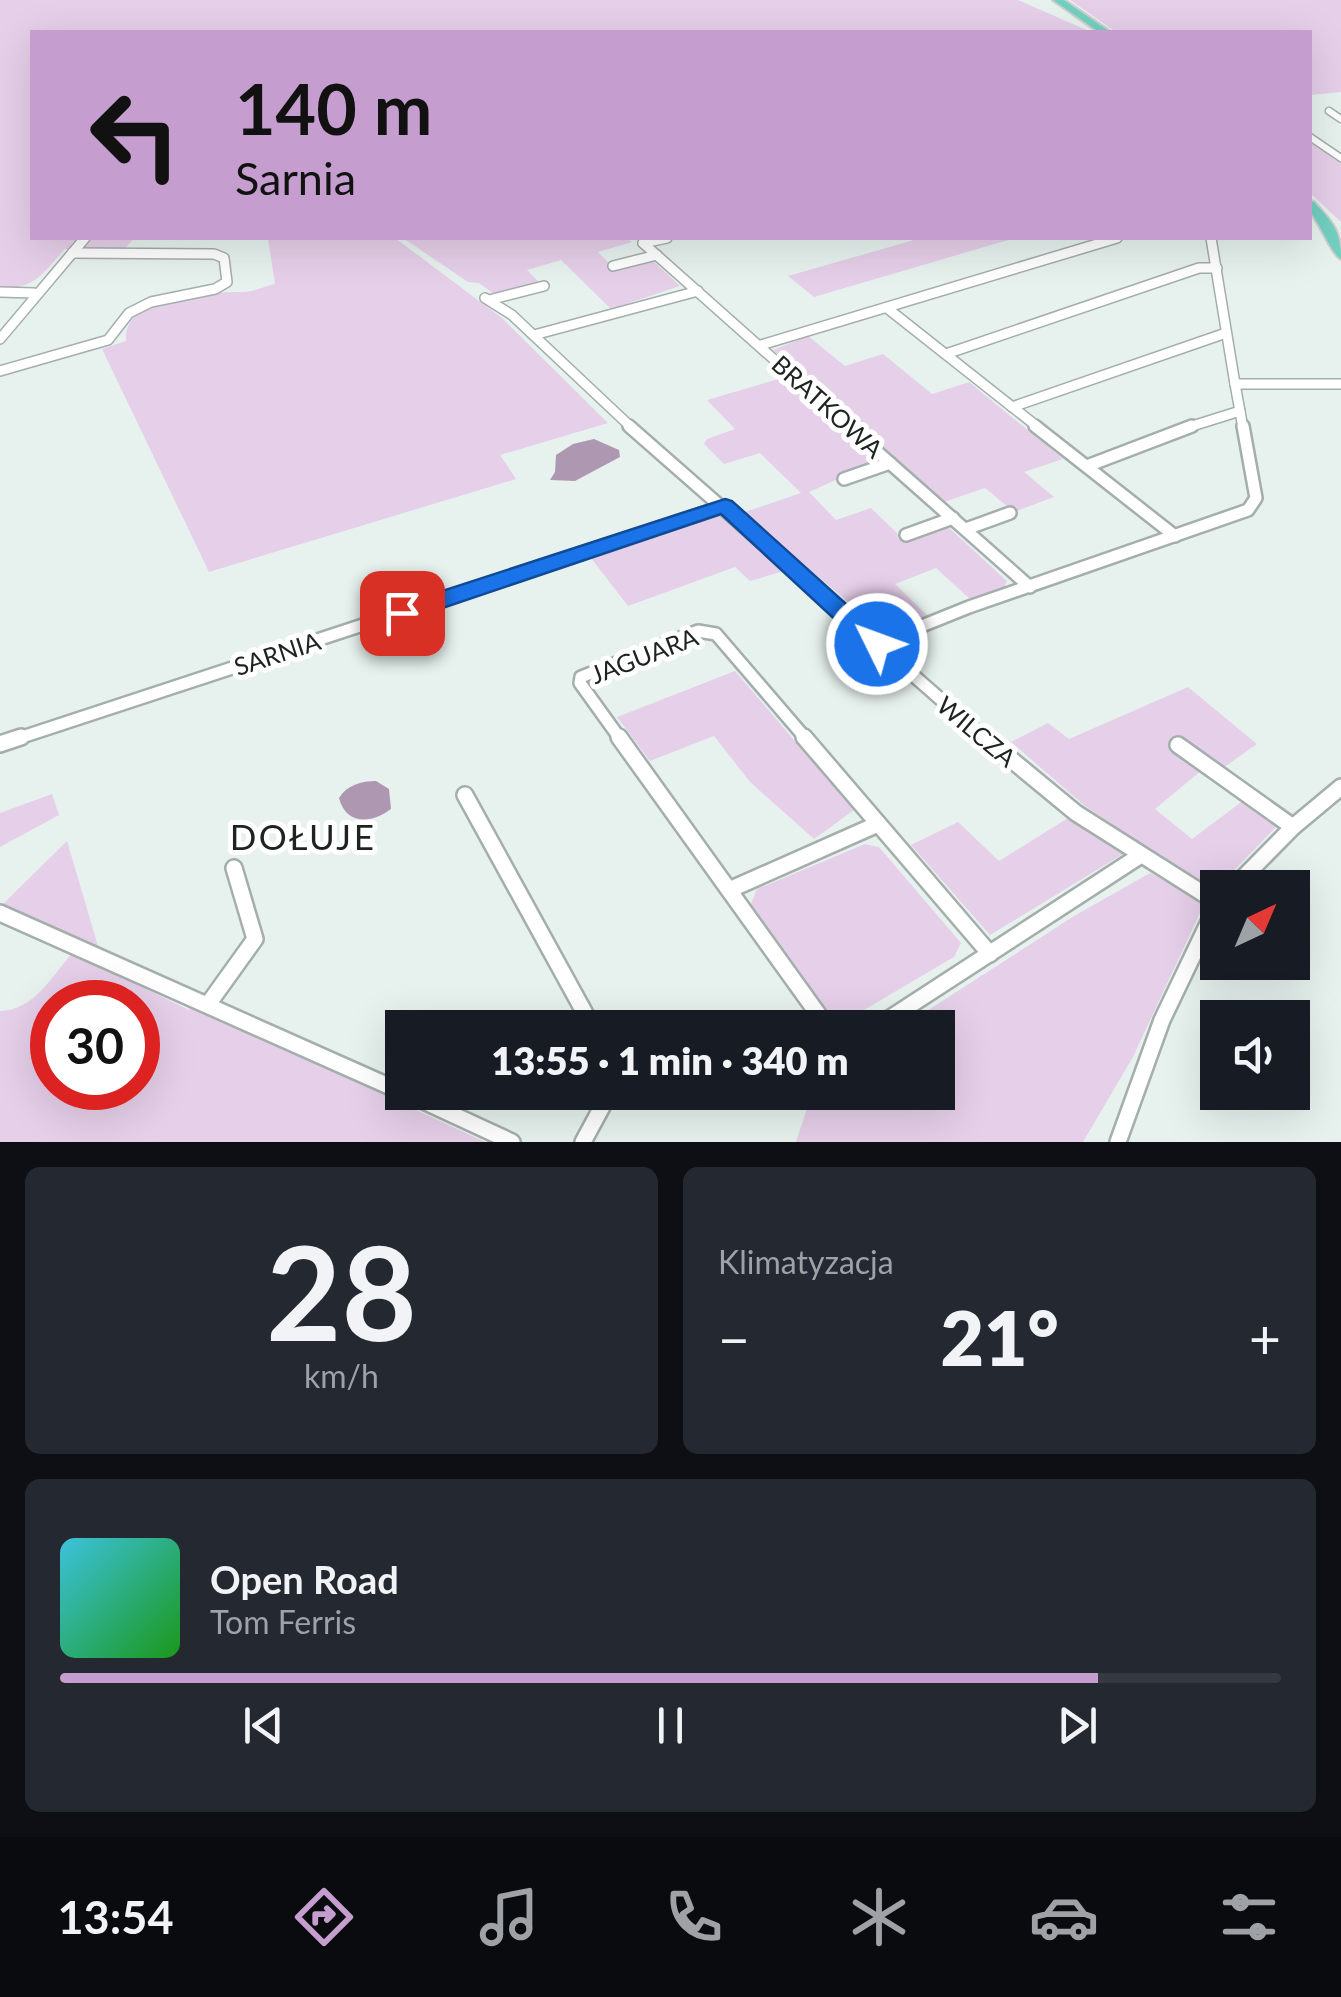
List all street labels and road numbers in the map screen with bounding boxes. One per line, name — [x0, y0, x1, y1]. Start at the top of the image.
street label: BRATKOWA — [766, 348, 890, 464]
street label: JAGUARA — [586, 621, 702, 689]
street label: SARNIA — [230, 625, 324, 681]
street label: WILCZA — [932, 689, 1023, 773]

